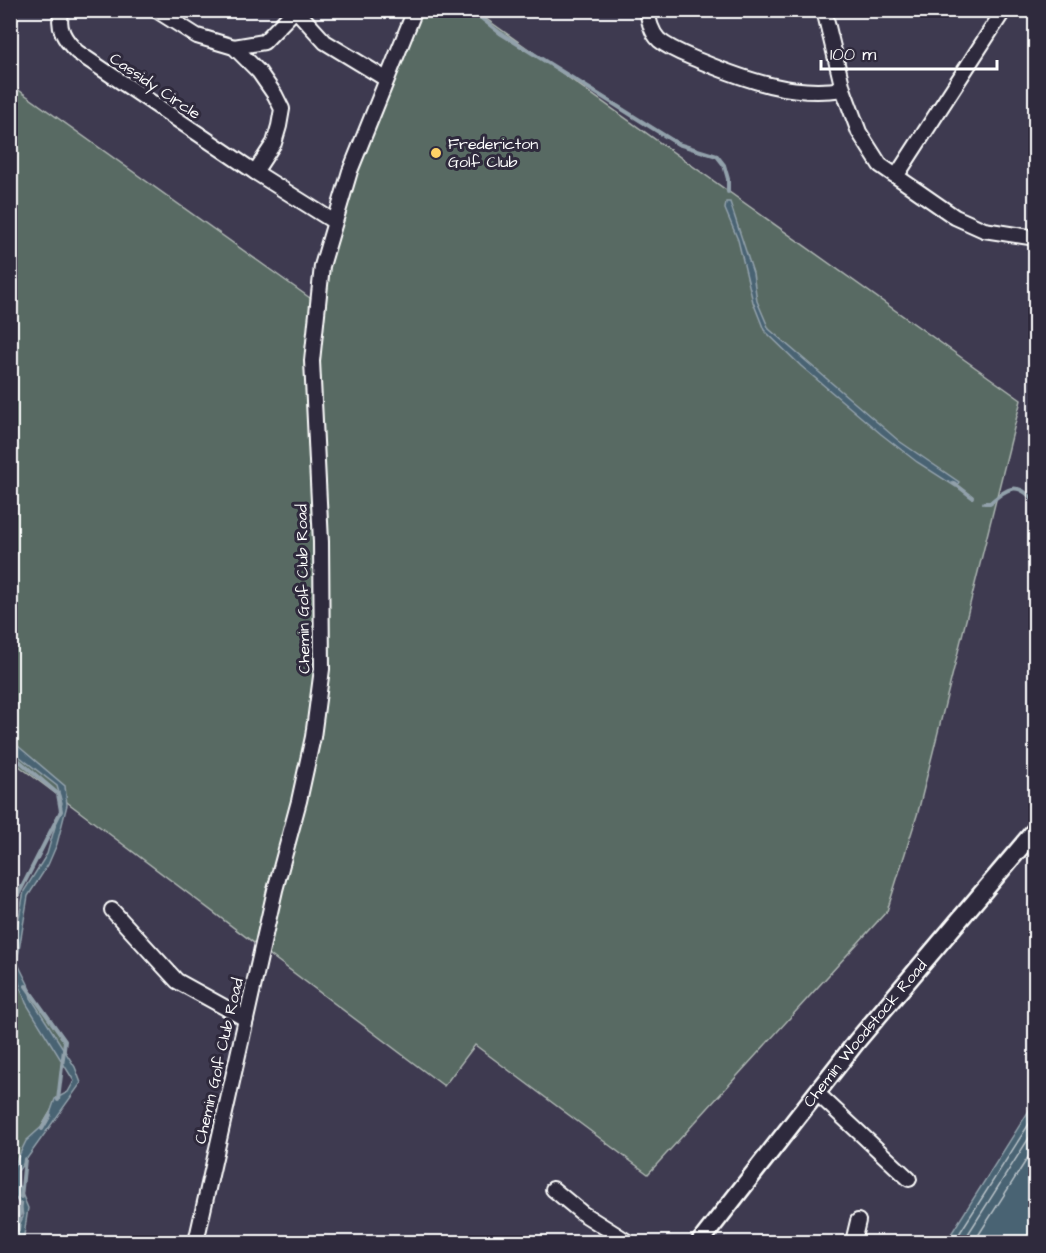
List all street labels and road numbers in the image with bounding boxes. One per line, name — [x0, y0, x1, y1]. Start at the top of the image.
street label: Cassidy Circle — [105, 47, 205, 126]
street label: Chemin Golf Club Road — [291, 504, 315, 674]
street label: Chemin Woodstock Road — [798, 955, 932, 1112]
street label: Chemin Golf Club Road — [189, 976, 249, 1146]

